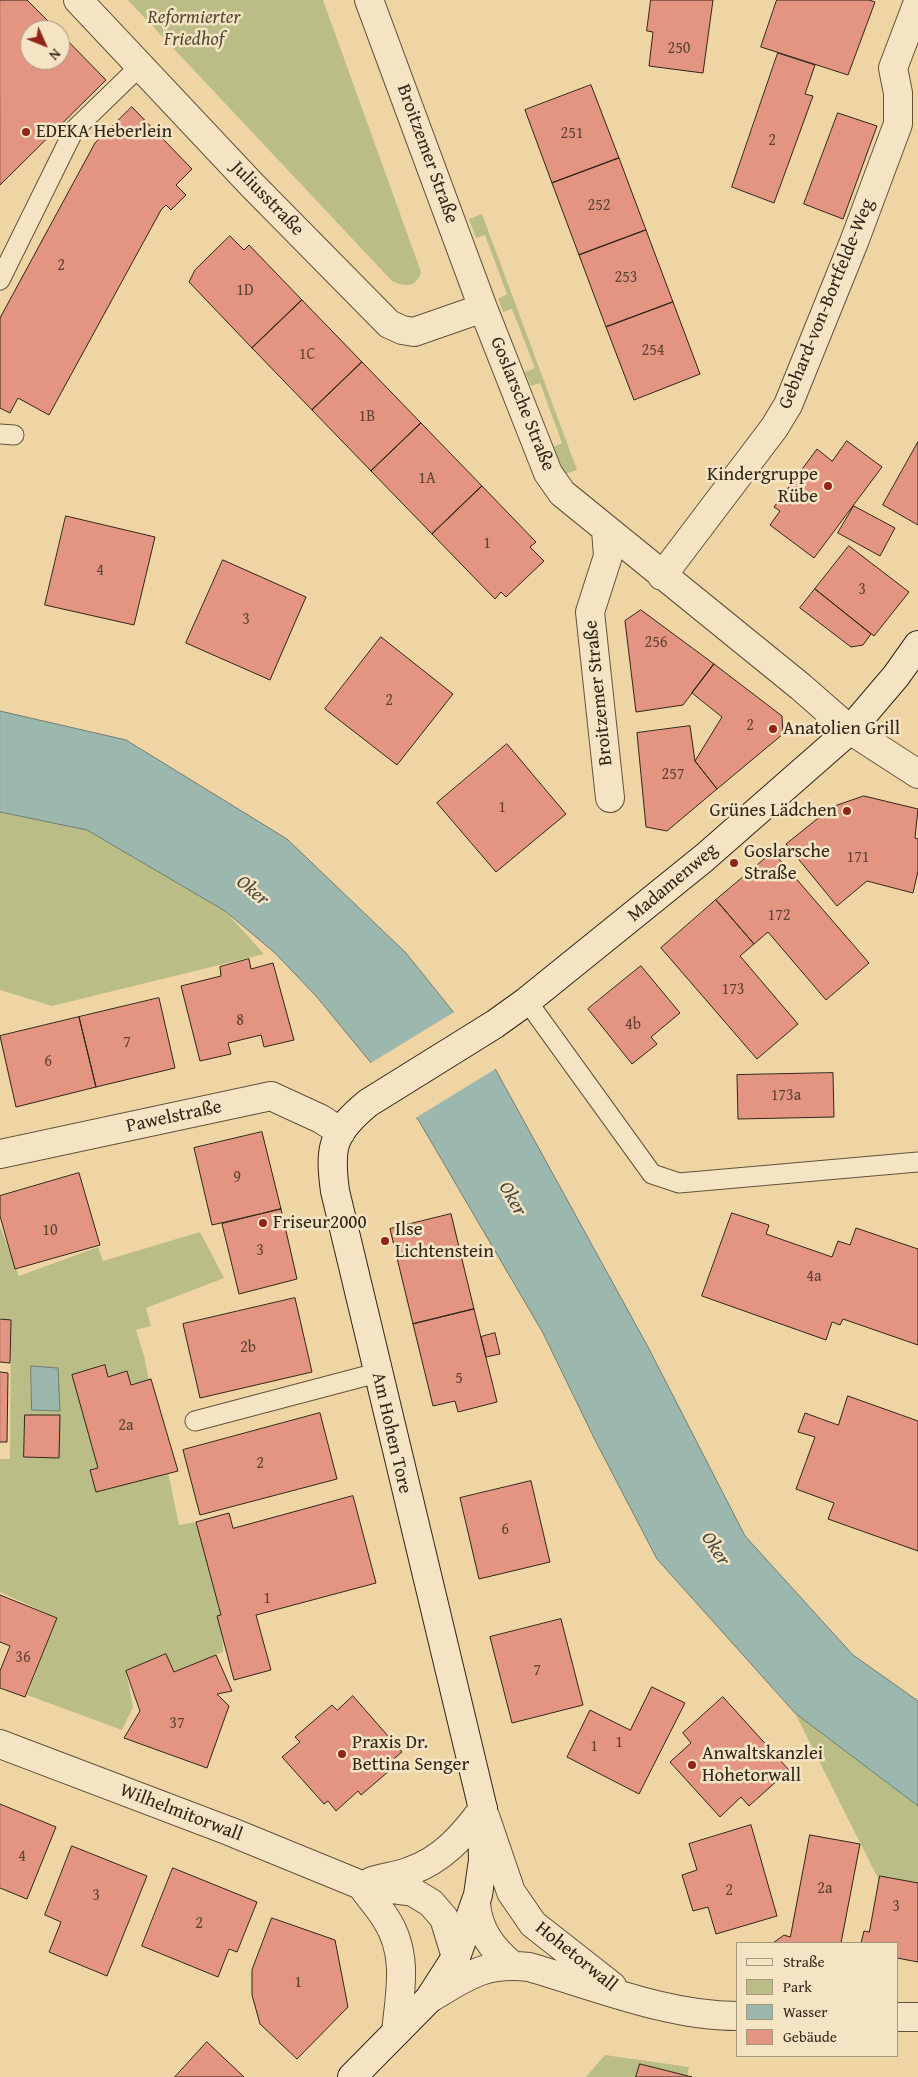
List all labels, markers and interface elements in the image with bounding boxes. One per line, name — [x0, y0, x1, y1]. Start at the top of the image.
park label: Reformierter Friedhof — [148, 7, 240, 51]
north arrow — [20, 20, 70, 70]
house number: 250 — [667, 39, 691, 59]
text: N — [45, 44, 66, 65]
street label: Broitzemer Straße — [391, 81, 463, 227]
place label: EDEKA Heberlein — [36, 121, 172, 143]
house number: 251 — [560, 124, 584, 144]
marker: EDEKA Heberlein — [20, 126, 32, 138]
house number: 2 — [768, 131, 776, 151]
street label: Juliusstraße — [226, 157, 308, 241]
house number: 252 — [587, 196, 611, 216]
street label: Gebhard-von-Bortfelde-Weg — [774, 196, 880, 412]
house number: 2 — [57, 256, 65, 276]
house number: 253 — [614, 268, 638, 288]
house number: 1D — [236, 281, 254, 301]
street label: Goslarsche Straße — [485, 334, 559, 474]
house number: 254 — [641, 341, 665, 361]
house number: 1C — [299, 345, 315, 365]
house number: 1B — [359, 407, 375, 427]
place label: Kindergruppe Rübe — [707, 464, 818, 508]
house number: 1A — [418, 469, 436, 489]
marker: Kindergruppe Rübe — [822, 480, 834, 492]
house number: 1 — [483, 534, 491, 554]
house number: 4 — [96, 561, 104, 581]
house number: 3 — [858, 580, 866, 600]
house number: 3 — [242, 610, 250, 630]
street label: Broitzemer Straße — [580, 619, 618, 767]
house number: 256 — [644, 633, 668, 653]
house number: 2 — [385, 691, 393, 711]
house number: 2 — [746, 716, 754, 736]
place label: Anatolien Grill — [783, 718, 900, 740]
marker: Anatolien Grill — [767, 723, 779, 735]
house number: 257 — [661, 765, 685, 785]
house number: 1 — [498, 798, 506, 818]
place label: Grünes Lädchen — [710, 800, 837, 822]
marker: Grünes Lädchen — [841, 805, 853, 817]
street label: Madamenweg — [623, 839, 723, 927]
place label: Goslarsche Straße — [744, 841, 830, 885]
house number: 171 — [846, 848, 870, 868]
marker: Goslarsche Straße — [728, 857, 740, 869]
water label: Oker — [231, 870, 273, 912]
house number: 172 — [767, 906, 791, 926]
house number: 173 — [721, 980, 745, 1000]
house number: 8 — [236, 1011, 244, 1031]
house number: 4b — [625, 1015, 641, 1035]
house number: 7 — [123, 1033, 131, 1053]
house number: 6 — [44, 1052, 52, 1072]
house number: 173a — [771, 1086, 801, 1106]
street label: Pawelstraße — [124, 1096, 224, 1138]
house number: 9 — [233, 1168, 241, 1188]
water label: Oker — [493, 1178, 531, 1220]
place label: Friseur2000 — [273, 1212, 367, 1234]
marker: Friseur2000 — [257, 1217, 269, 1229]
place label: Ilse Lichtenstein — [395, 1219, 494, 1263]
house number: 10 — [42, 1221, 58, 1241]
marker: Ilse Lichtenstein — [379, 1235, 391, 1247]
house number: 3 — [256, 1241, 264, 1261]
house number: 4a — [806, 1267, 822, 1287]
house number: 2b — [240, 1338, 256, 1358]
house number: 5 — [455, 1369, 463, 1389]
street label: Am Hohen Tore — [366, 1370, 416, 1496]
house number: 2a — [118, 1416, 134, 1436]
house number: 2 — [256, 1454, 264, 1474]
house number: 6 — [501, 1520, 509, 1540]
water label: Oker — [695, 1528, 735, 1570]
house number: 1 — [263, 1589, 271, 1609]
house number: 36 — [15, 1648, 31, 1668]
house number: 7 — [533, 1661, 541, 1681]
house number: 37 — [169, 1714, 185, 1734]
place label: Praxis Dr. Bettina Senger — [352, 1732, 469, 1776]
house number: 1 — [615, 1733, 623, 1753]
house number: 1 — [590, 1737, 598, 1757]
place label: Anwaltskanzlei Hohetorwall — [702, 1743, 823, 1787]
marker: Praxis Dr. Bettina Senger — [336, 1748, 348, 1760]
marker: Anwaltskanzlei Hohetorwall — [686, 1759, 698, 1771]
street label: Wilhelmitorwall — [116, 1779, 246, 1847]
house number: 4 — [18, 1847, 26, 1867]
house number: 2a — [817, 1879, 833, 1899]
house number: 2 — [725, 1881, 733, 1901]
house number: 3 — [92, 1886, 100, 1906]
house number: 3 — [892, 1897, 900, 1917]
house number: 2 — [195, 1914, 203, 1934]
street label: Hohetorwall — [530, 1917, 622, 1997]
legend — [736, 1942, 898, 2057]
text: Straße — [783, 1951, 825, 1972]
house number: 1 — [294, 1973, 302, 1993]
text: Park — [783, 1976, 812, 1997]
text: Wasser — [783, 2001, 827, 2022]
text: Gebäude — [783, 2026, 837, 2047]

